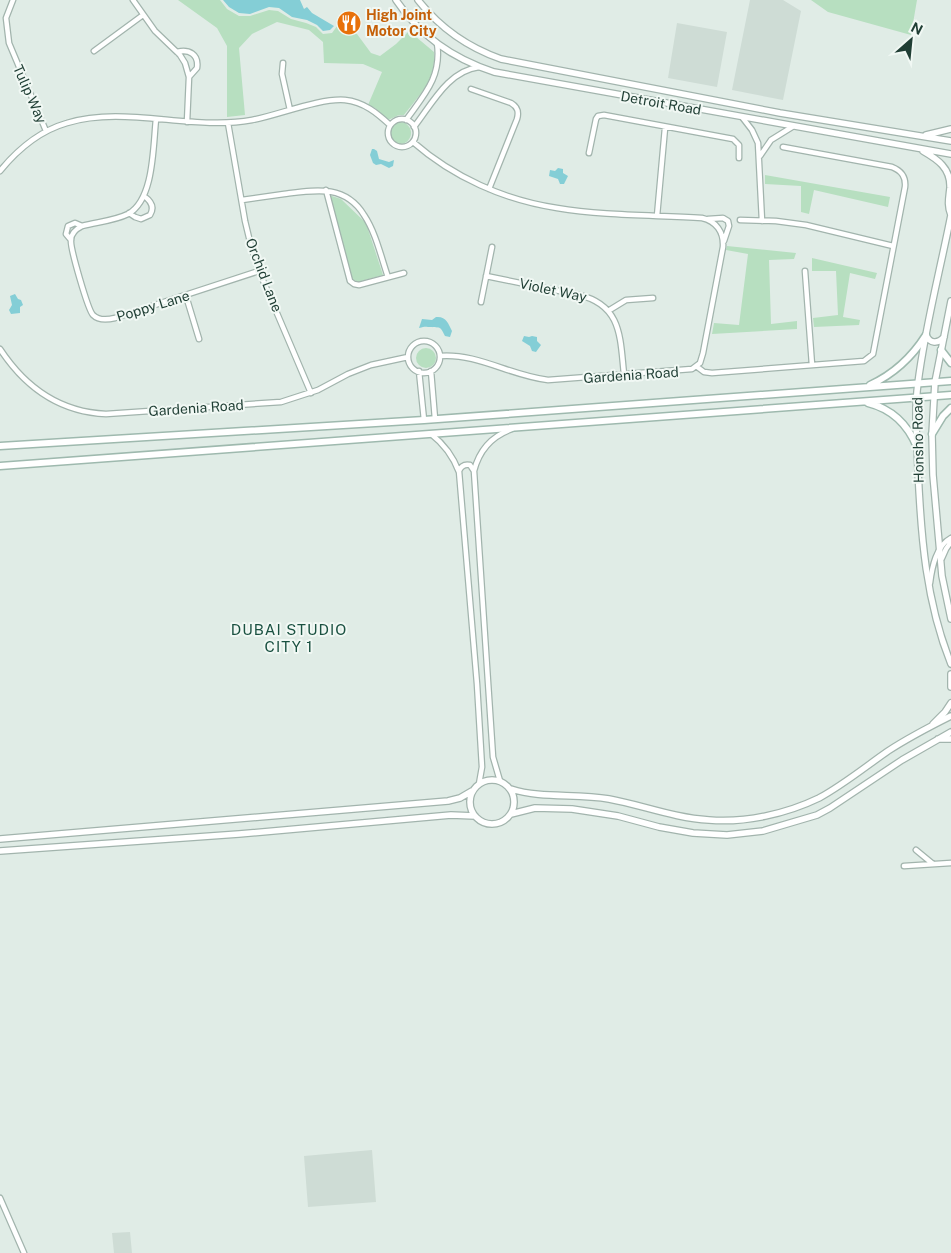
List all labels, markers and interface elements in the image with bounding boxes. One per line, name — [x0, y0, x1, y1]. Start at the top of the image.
place label: High Joint Motor City — [366, 7, 437, 39]
restaurant icon: High Joint Motor City — [336, 10, 362, 36]
north arrow — [886, 15, 936, 65]
text: N — [908, 19, 925, 38]
street label: Tulip Way — [10, 62, 50, 126]
street label: Detroit Road — [619, 88, 703, 118]
street label: Orchid Lane — [243, 236, 285, 314]
street label: Violet Way — [518, 275, 589, 305]
street label: Poppy Lane — [114, 287, 192, 325]
street label: Gardenia Road — [583, 364, 679, 386]
street label: Gardenia Road — [148, 397, 244, 419]
street label: Honsho Road — [909, 397, 927, 483]
district label: DUBAI STUDIO CITY 1 — [231, 621, 347, 655]

